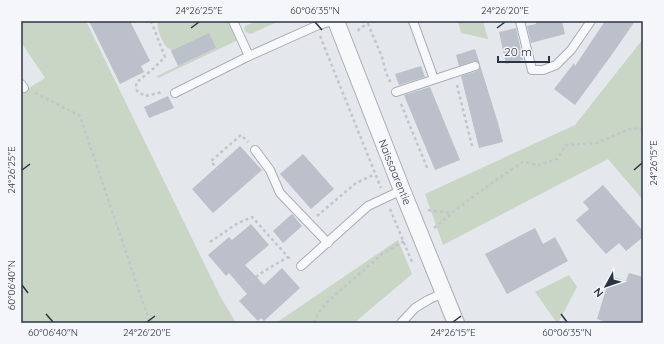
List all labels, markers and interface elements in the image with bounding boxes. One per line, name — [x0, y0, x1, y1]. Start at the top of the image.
text: 24°26'25"E — [175, 4, 223, 17]
text: 60°06'35"N — [290, 4, 340, 17]
text: 24°26'20"E — [481, 4, 529, 17]
scale bar — [498, 38, 549, 64]
text: 20 m — [504, 44, 532, 59]
street label: Naissaarentie — [375, 137, 415, 207]
text: 24°26'15"E — [647, 140, 660, 186]
text: 24°26'25"E — [5, 146, 18, 194]
text: 60°06'40"N — [5, 260, 18, 310]
north arrow — [586, 266, 626, 306]
text: N — [590, 285, 606, 300]
text: 60°06'40"N — [28, 326, 78, 339]
text: 24°26'20"E — [123, 326, 171, 339]
text: 24°26'15"E — [430, 326, 476, 339]
text: 60°06'35"N — [542, 326, 592, 339]

